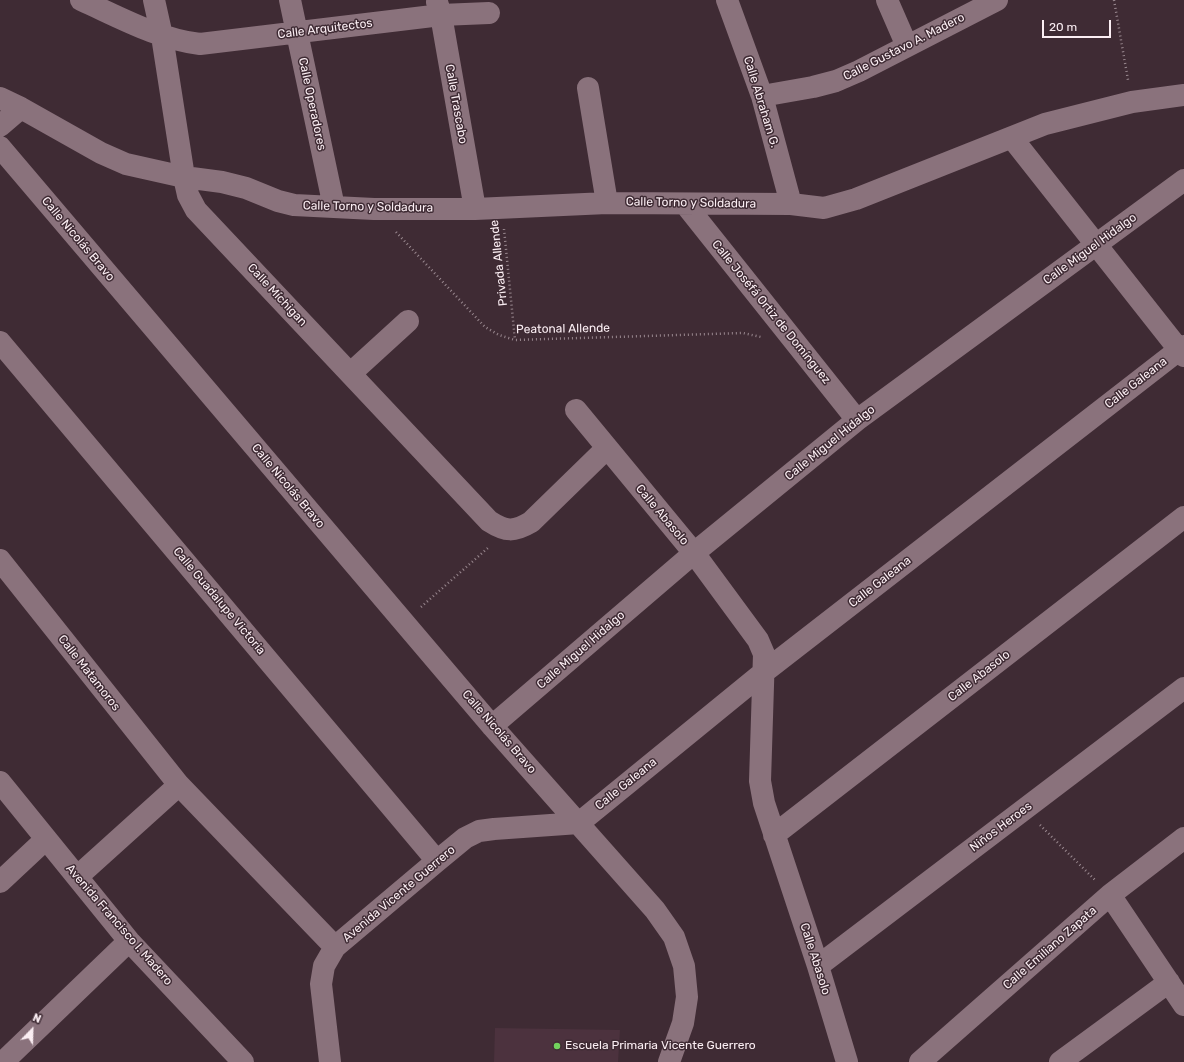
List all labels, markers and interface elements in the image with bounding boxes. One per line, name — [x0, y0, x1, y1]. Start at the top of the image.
street label: Calle Gustavo A. Madero — [841, 10, 967, 84]
scale bar — [1044, 12, 1113, 38]
street label: Calle Arquitectos — [277, 16, 373, 42]
text: 20 m — [1049, 20, 1077, 34]
street label: Calle Abraham G. — [740, 55, 782, 149]
street label: Calle Operadores — [295, 56, 329, 152]
street label: Calle Trascabo — [442, 63, 470, 145]
street label: Calle Nicolás Bravo — [38, 194, 118, 284]
street label: Calle Torno y Soldadura — [626, 195, 756, 211]
street label: Calle Torno y Soldadura — [303, 199, 433, 215]
street label: Calle Miguel Hidalgo — [1041, 210, 1139, 288]
street label: Privada Allende — [487, 219, 511, 307]
street label: Calle Joséfá Ortiz de Domínguez — [709, 237, 833, 387]
street label: Calle Míchigan — [244, 261, 310, 329]
street label: Peatonal Allende — [516, 321, 610, 337]
street label: Calle Galeana — [1102, 354, 1170, 412]
street label: Calle Miguel Hidalgo — [782, 402, 878, 484]
street label: Calle Nicolás Bravo — [248, 441, 328, 531]
street label: Calle Abasolo — [632, 482, 692, 548]
street label: Calle Guadalupe Victoria — [170, 544, 268, 658]
street label: Calle Galeana — [846, 553, 914, 611]
street label: Calle Miguel Hidalgo — [534, 608, 628, 692]
street label: Calle Matamoros — [55, 632, 123, 714]
street label: Calle Abasolo — [945, 647, 1013, 705]
street label: Calle Nicolás Bravo — [459, 687, 539, 777]
street label: Calle Galeana — [592, 755, 660, 813]
street label: Niños Heroes — [967, 799, 1035, 855]
street label: Avenida Vicente Guerrero — [340, 843, 458, 945]
street label: Avenida Francisco I. Madero — [63, 862, 175, 988]
street label: Calle Emiliano Zapata — [1000, 903, 1100, 993]
street label: Calle Abasolo — [797, 921, 833, 997]
north arrow — [12, 1010, 52, 1050]
text: N — [31, 1011, 43, 1026]
place label: Escuela Primaria Vicente Guerrero — [565, 1039, 756, 1053]
marker: Escuela Primaria Vicente Guerrero — [552, 1041, 562, 1051]

